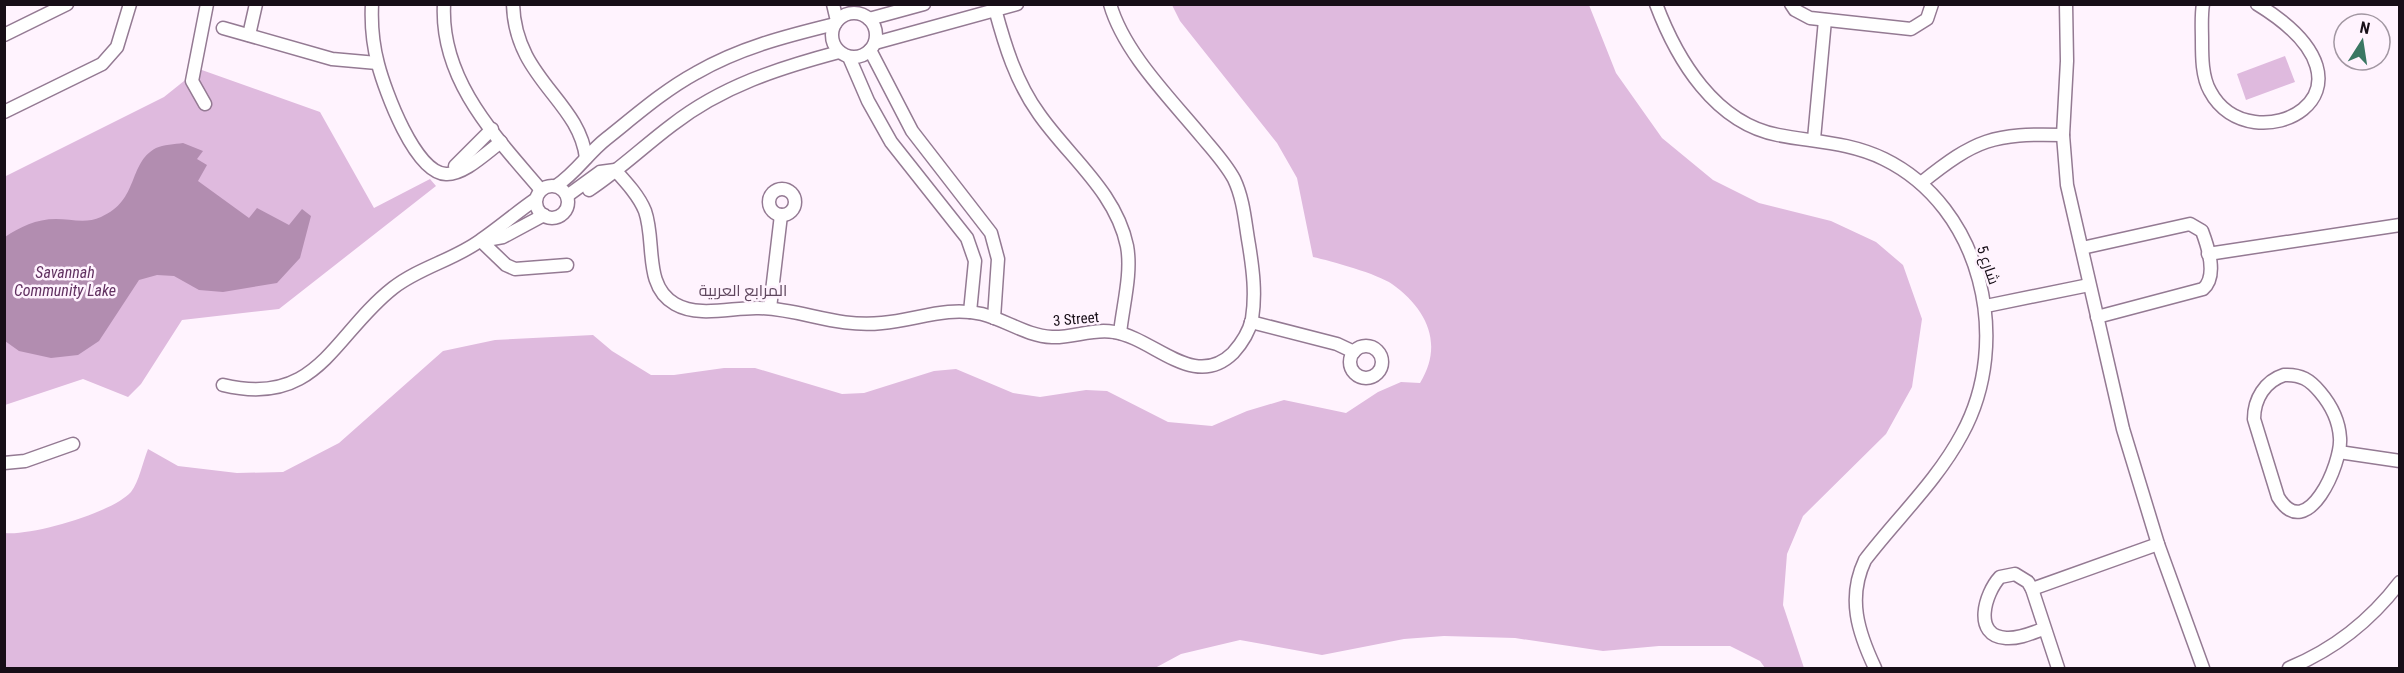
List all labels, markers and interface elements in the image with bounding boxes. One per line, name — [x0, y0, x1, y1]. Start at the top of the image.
north arrow — [2332, 12, 2392, 72]
text: N — [2358, 18, 2372, 38]
street label: شارع 5 — [1971, 243, 2003, 287]
water label: Savannah Community Lake — [14, 263, 116, 300]
district label: المرابع العربية — [699, 281, 787, 302]
street label: 3 Street — [1052, 308, 1100, 330]

